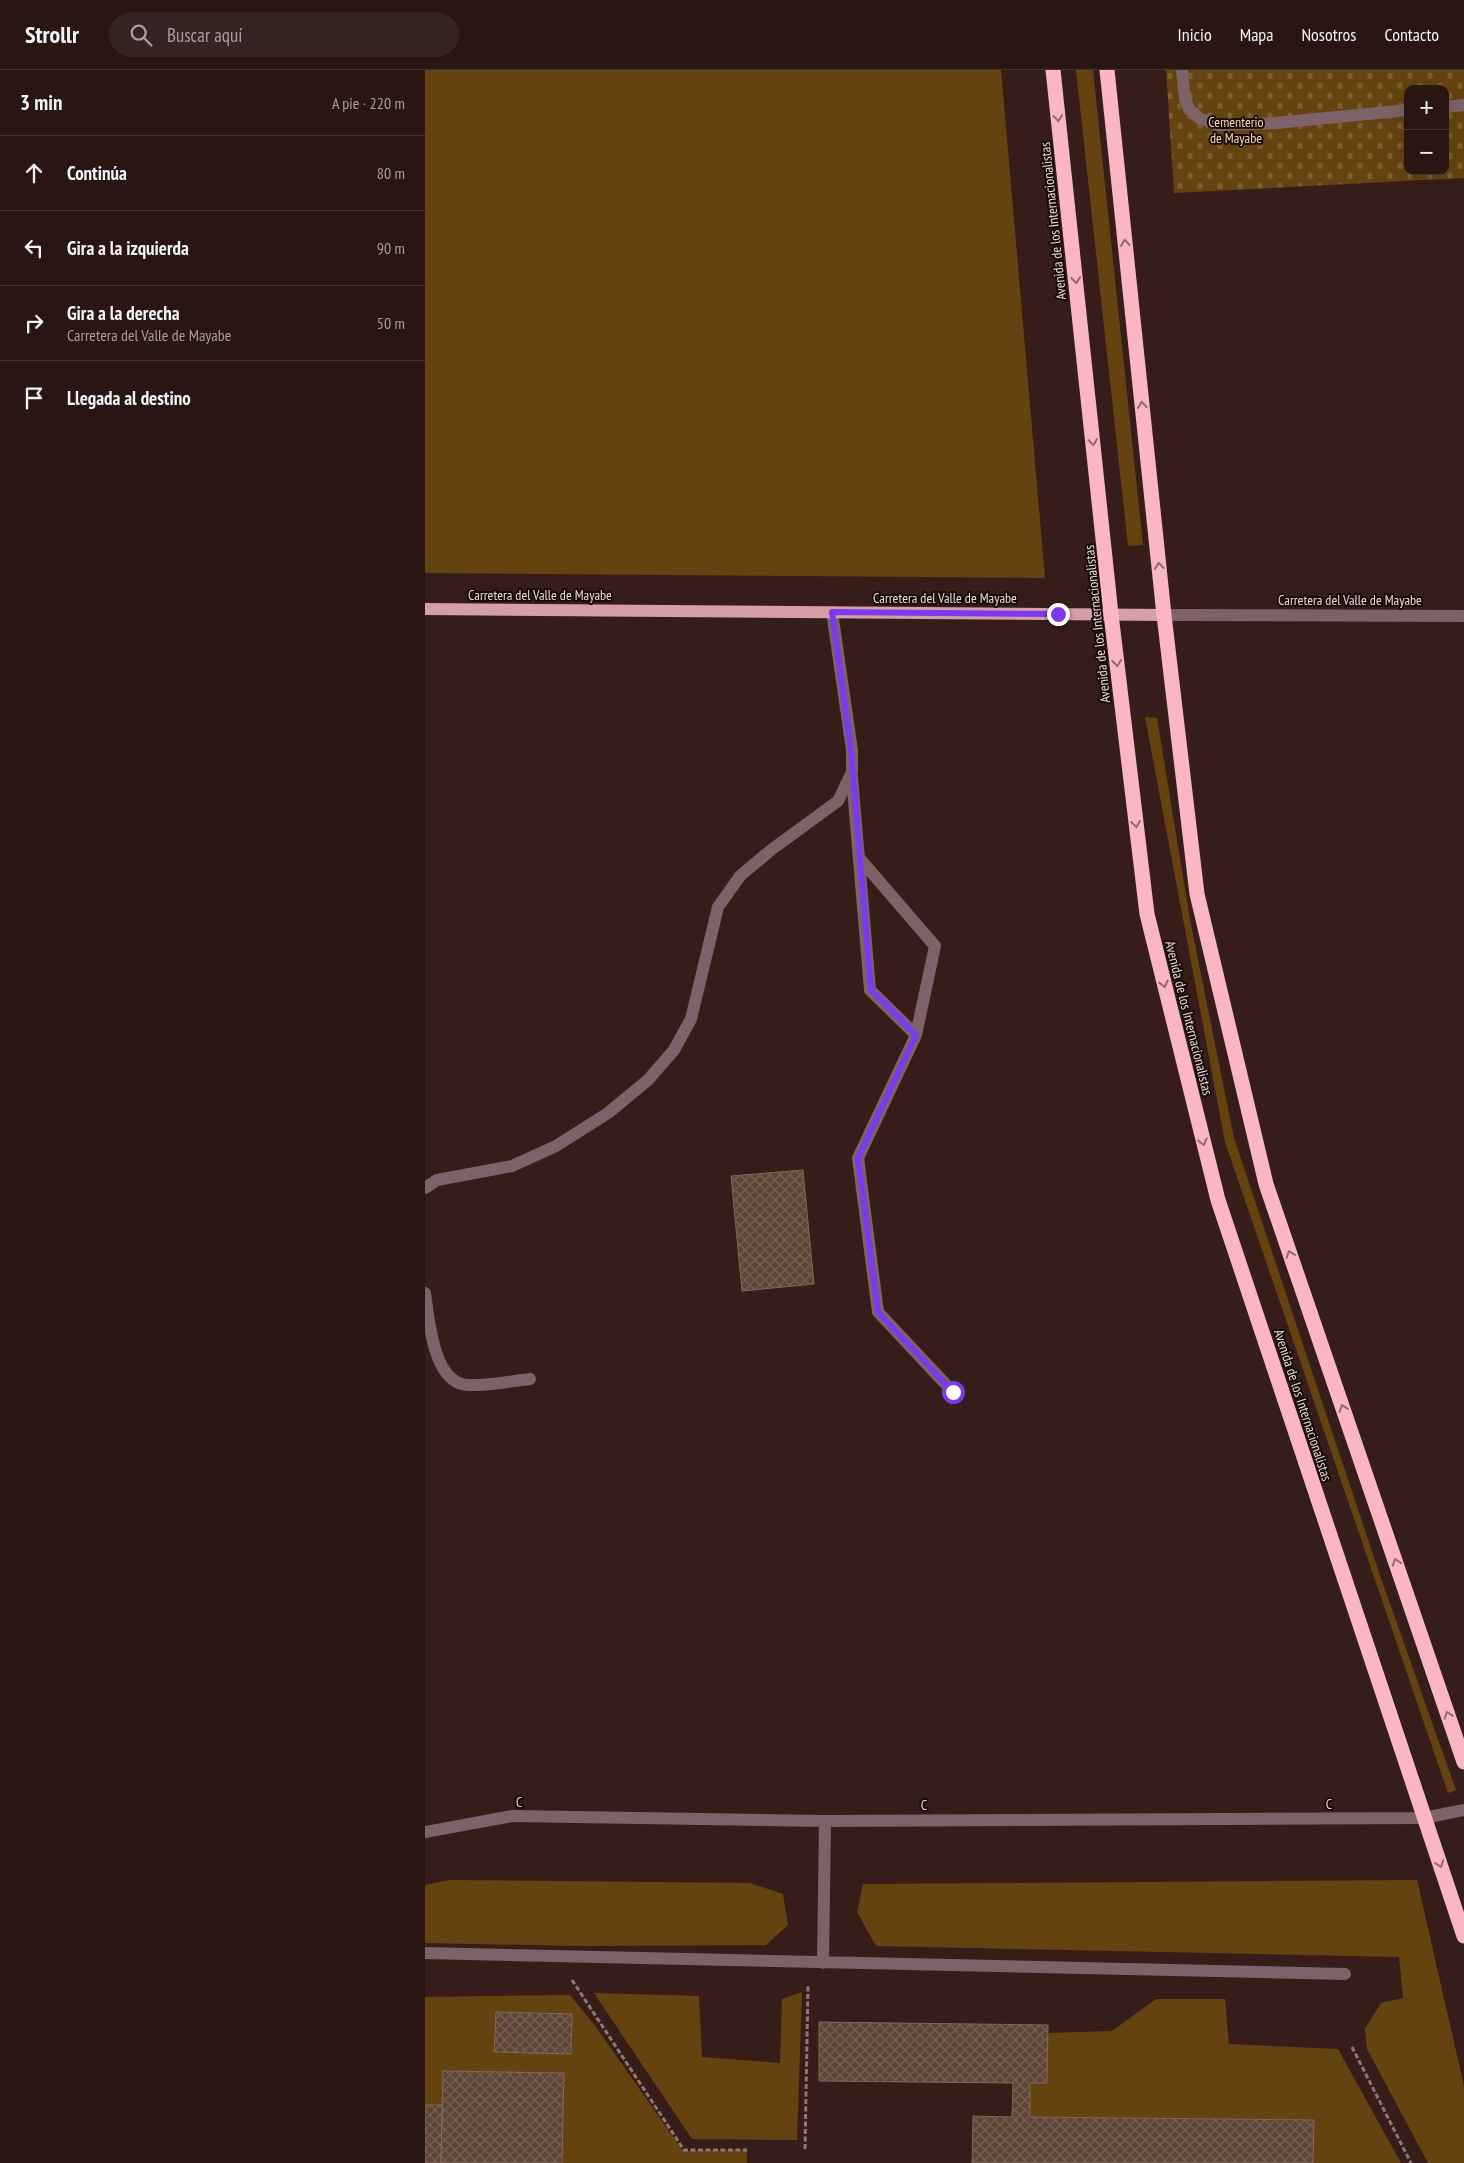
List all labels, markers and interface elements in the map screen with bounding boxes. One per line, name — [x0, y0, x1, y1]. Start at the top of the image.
search box — [109, 12, 459, 57]
text: Strollr — [25, 19, 79, 50]
icon: search — [127, 21, 155, 49]
text: Buscar aquí — [167, 23, 242, 47]
text: Inicio — [1178, 23, 1212, 46]
text: Mapa — [1240, 23, 1273, 46]
text: Nosotros — [1301, 23, 1356, 46]
text: Contacto — [1384, 23, 1439, 46]
map controls — [1404, 85, 1449, 175]
button: + — [1404, 85, 1449, 130]
text: 3 min — [20, 89, 62, 116]
text: A pie · 220 m — [332, 93, 405, 113]
park label: Cementerio de Mayabe — [1208, 113, 1264, 147]
one-way arrow — [1052, 115, 1063, 123]
button: − — [1404, 130, 1449, 175]
street label: Avenida de los Internacionalistas — [1036, 141, 1070, 301]
icon: ahead — [20, 159, 48, 187]
text: Continúa — [67, 161, 127, 185]
text: 80 m — [377, 163, 405, 183]
icon: left — [20, 234, 48, 262]
text: Gira a la izquierda — [67, 236, 189, 260]
text: 90 m — [377, 238, 405, 258]
one-way arrow — [1120, 239, 1131, 247]
one-way arrow — [1070, 276, 1081, 284]
text: Gira a la derecha — [67, 301, 180, 325]
icon: right — [20, 309, 48, 337]
text: 50 m — [377, 313, 405, 333]
text: Carretera del Valle de Mayabe — [67, 325, 231, 345]
icon: arrive — [20, 384, 48, 412]
text: Llegada al destino — [67, 386, 191, 410]
one-way arrow — [1137, 400, 1148, 408]
one-way arrow — [1087, 438, 1098, 446]
street label: Avenida de los Internacionalistas — [1080, 544, 1114, 704]
one-way arrow — [1154, 562, 1165, 570]
street label: Carretera del Valle de Mayabe — [468, 586, 612, 604]
street label: Carretera del Valle de Mayabe — [873, 589, 1017, 607]
street label: Carretera del Valle de Mayabe — [1278, 591, 1422, 609]
route end — [1047, 603, 1070, 626]
one-way arrow — [1111, 659, 1122, 667]
one-way arrow — [1130, 821, 1141, 829]
street label: Avenida de los Internacionalistas — [1161, 939, 1217, 1097]
one-way arrow — [1158, 979, 1169, 988]
one-way arrow — [1197, 1137, 1208, 1146]
one-way arrow — [1286, 1251, 1296, 1259]
street label: Avenida de los Internacionalistas — [1270, 1327, 1336, 1483]
route start — [942, 1381, 965, 1404]
one-way arrow — [1339, 1404, 1349, 1413]
one-way arrow — [1391, 1558, 1401, 1566]
one-way arrow — [1444, 1712, 1454, 1720]
street label: C — [516, 1793, 523, 1811]
street label: C — [1326, 1795, 1333, 1813]
street label: C — [921, 1796, 928, 1814]
one-way arrow — [1434, 1860, 1444, 1868]

